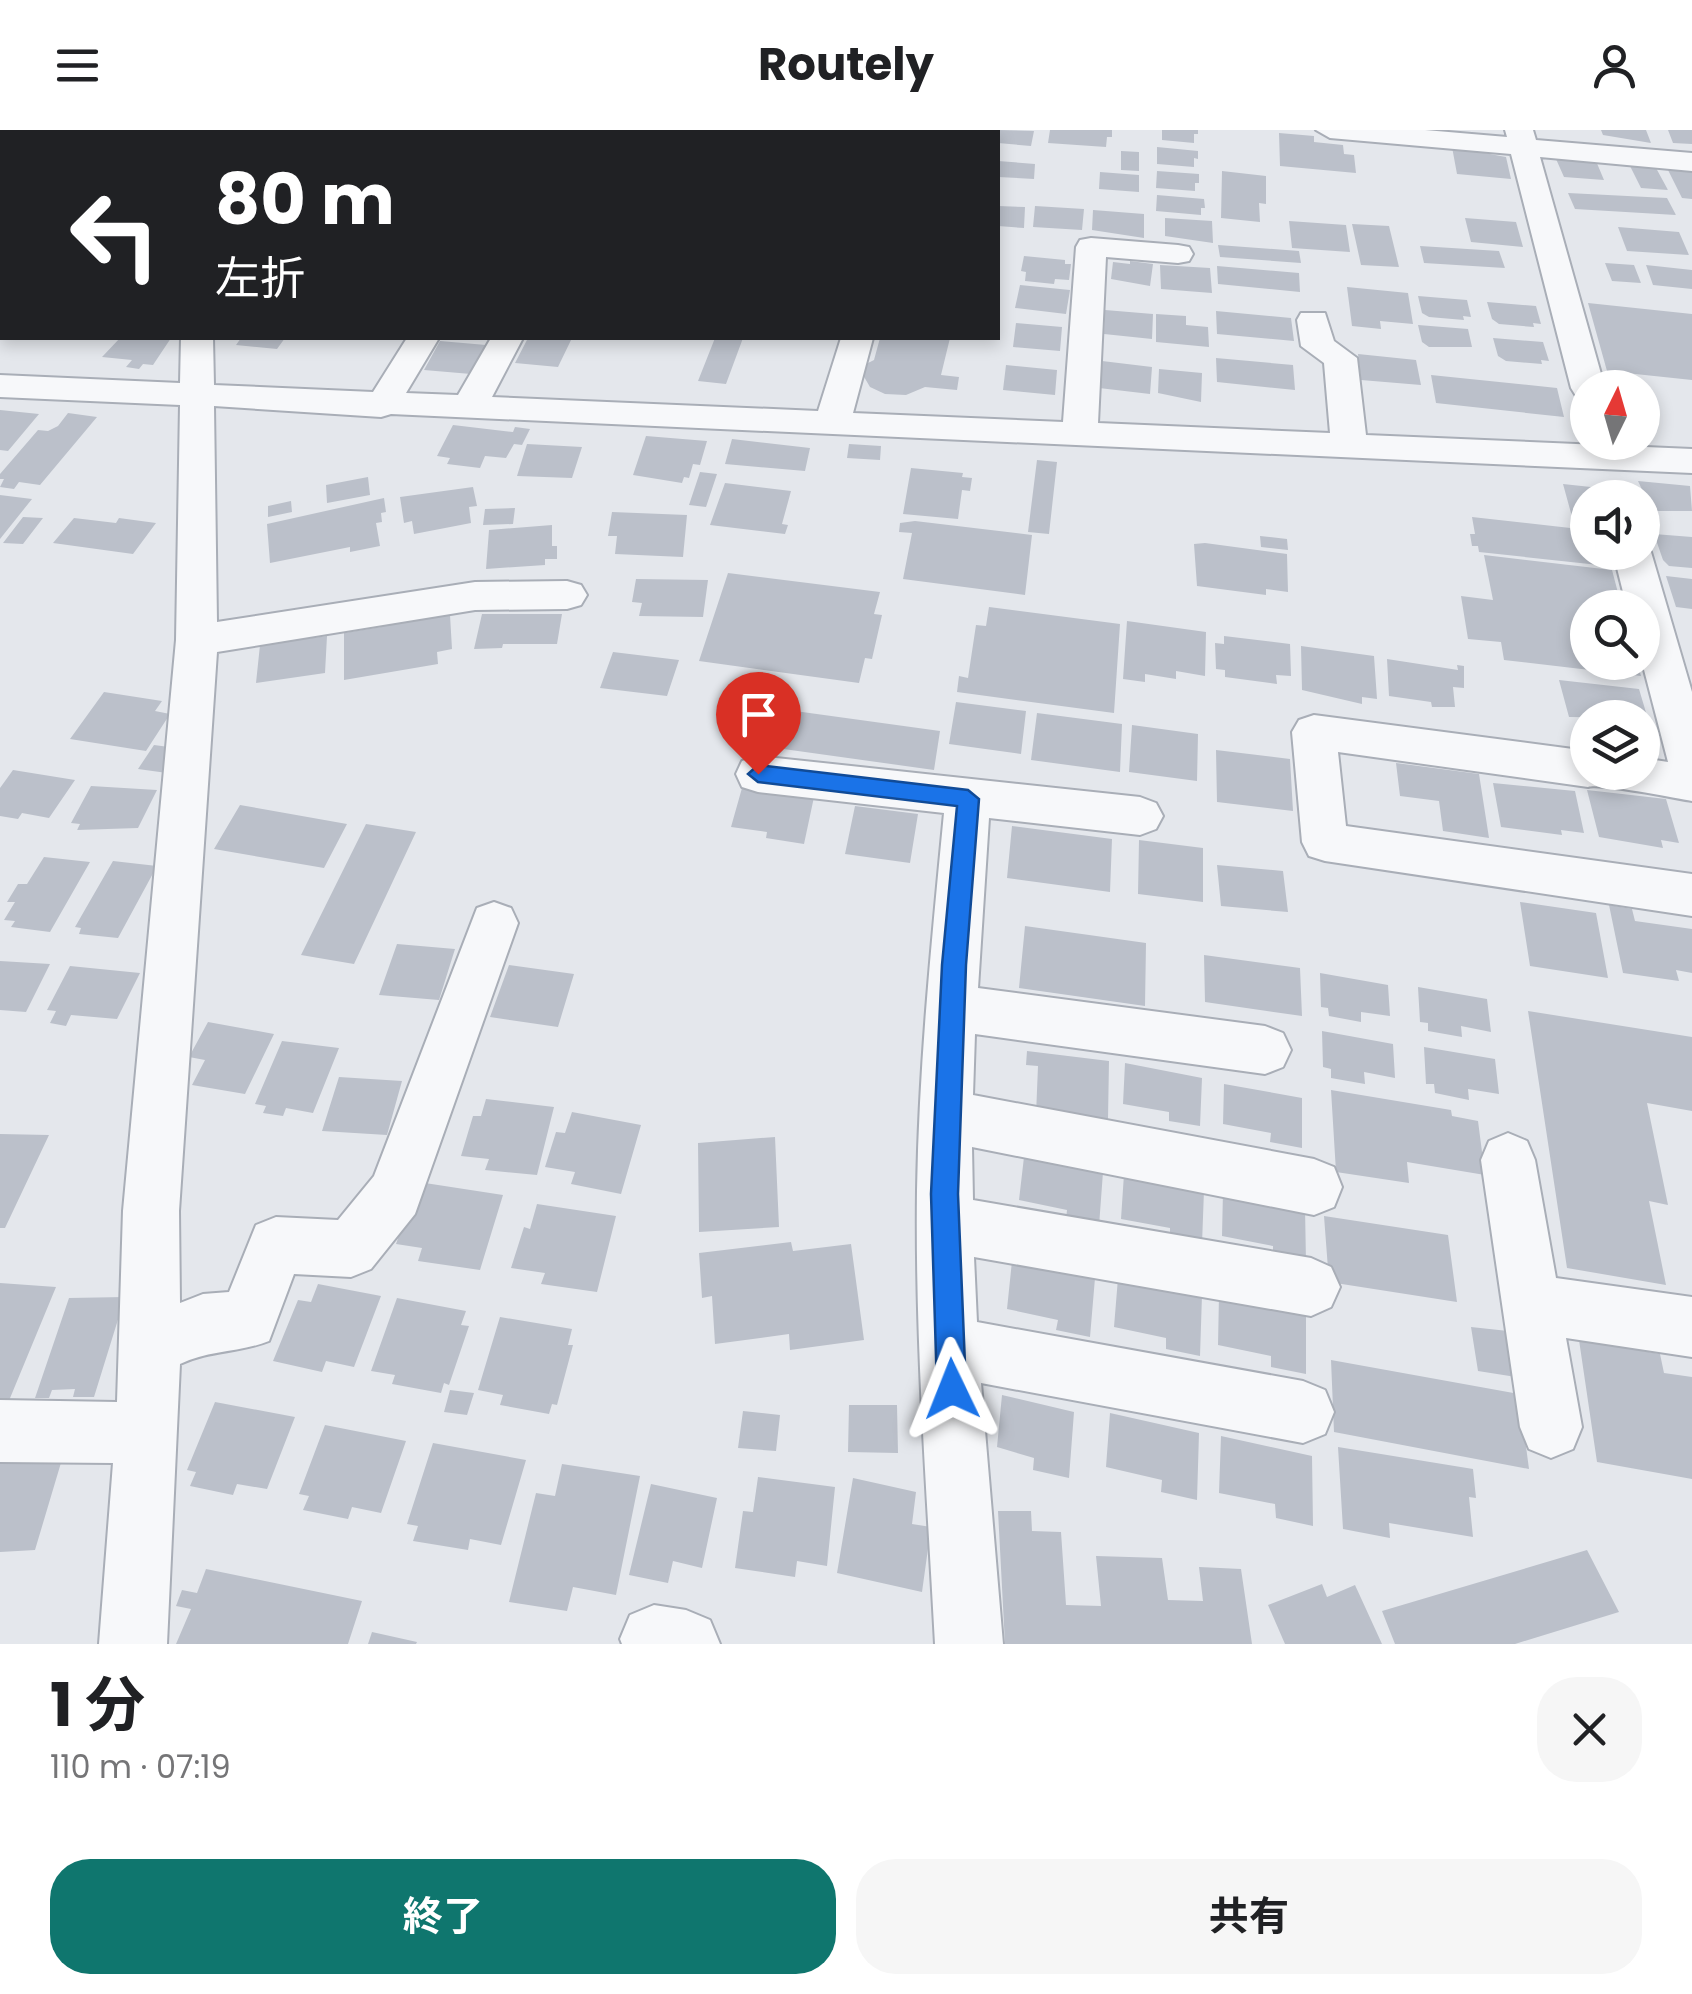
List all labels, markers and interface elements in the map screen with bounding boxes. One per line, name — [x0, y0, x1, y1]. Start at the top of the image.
text: Routely — [758, 33, 934, 96]
icon: menu — [50, 38, 105, 93]
icon: person — [1587, 38, 1642, 93]
text: 80 m — [215, 150, 395, 249]
icon: left — [50, 170, 180, 300]
text: 左折 — [215, 247, 305, 310]
north arrow — [1570, 370, 1660, 460]
map controls — [1570, 370, 1660, 790]
button: sound — [1570, 480, 1660, 570]
button: search — [1570, 590, 1660, 680]
pin — [716, 672, 801, 775]
icon: arrive — [731, 687, 786, 742]
button: layers — [1570, 700, 1660, 790]
position arrow — [900, 1337, 1004, 1441]
text: 1 分 — [50, 1663, 145, 1747]
button: close — [1537, 1677, 1642, 1782]
text: 110 m · 07:19 — [50, 1744, 231, 1789]
button: 終了 — [50, 1859, 836, 1974]
button: 共有 — [856, 1859, 1642, 1974]

